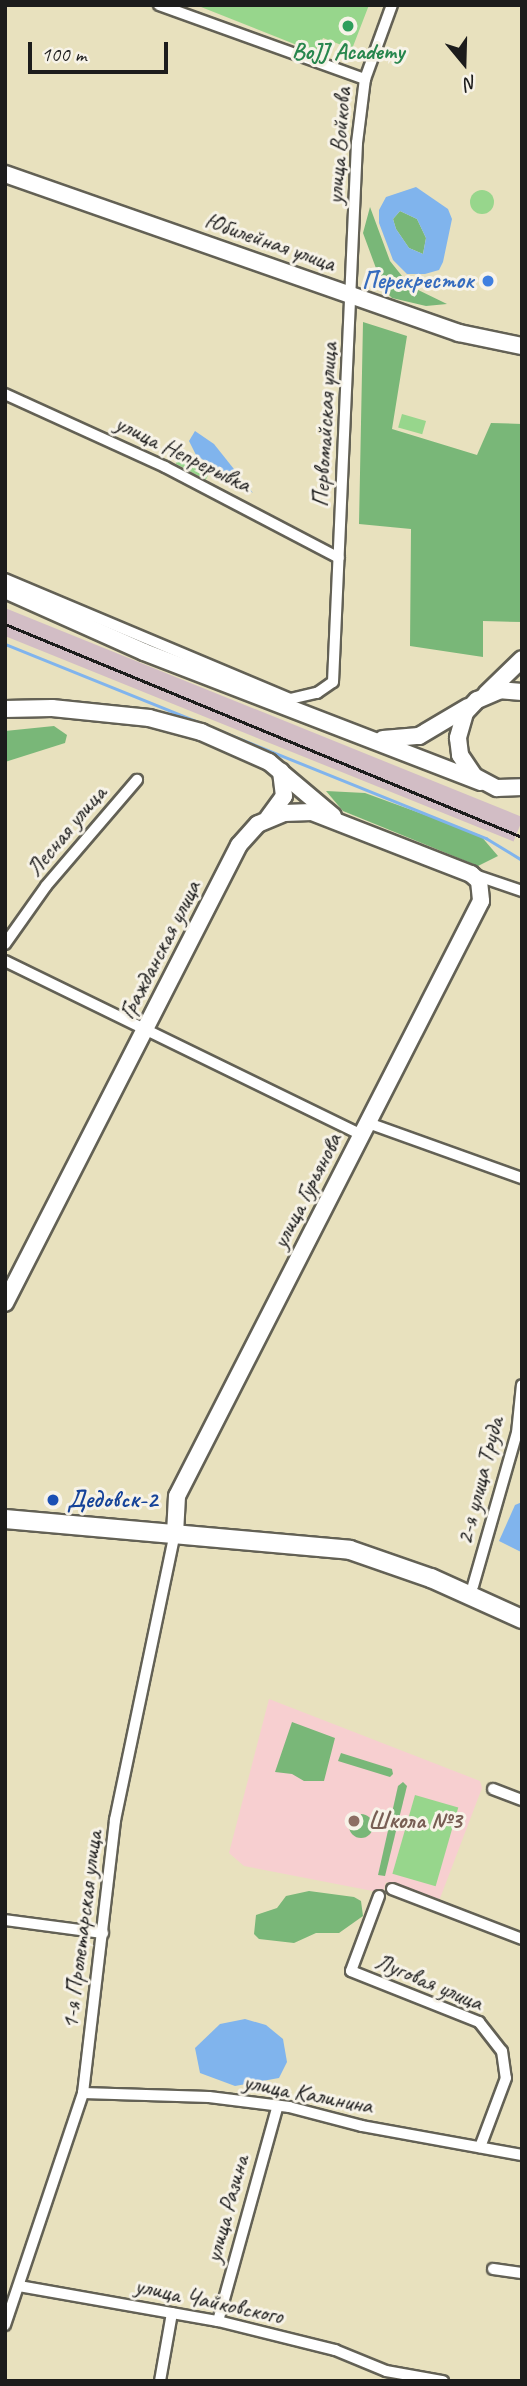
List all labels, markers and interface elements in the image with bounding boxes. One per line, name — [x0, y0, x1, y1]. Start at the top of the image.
marker: BoJJ Academy — [340, 18, 356, 34]
scale bar — [32, 28, 172, 72]
north arrow — [429, 28, 499, 98]
place label: BoJJ Academy — [291, 38, 405, 66]
text: 100 m — [41, 41, 86, 67]
text: N — [461, 70, 480, 96]
street label: улица Войкова — [321, 87, 357, 205]
street label: Юбилейная улица — [200, 206, 340, 278]
place label: Перекресток — [362, 267, 474, 295]
marker: Перекресток — [480, 273, 496, 289]
street label: Первомайская улица — [306, 341, 344, 509]
street label: улица Непрерывка — [110, 409, 256, 499]
street label: Лесная улица — [20, 780, 112, 882]
street label: Гражданская улица — [112, 875, 208, 1025]
street label: улица Гурьянова — [266, 1129, 348, 1253]
street label: 2-я улица Труда — [451, 1415, 509, 1547]
place label: Дедовск-2 — [67, 1486, 157, 1514]
marker: Дедовск-2 — [45, 1492, 61, 1508]
place label: Школа №3 — [368, 1807, 462, 1835]
marker: Школа №3 — [346, 1813, 362, 1829]
street label: 1-я Пролетарская улица — [56, 1829, 108, 2031]
street label: Луговая улица — [370, 1946, 488, 2018]
street label: улица Калинина — [241, 2067, 375, 2121]
street label: улица Разина — [199, 2153, 255, 2265]
street label: улица Чайковского — [132, 2271, 286, 2331]

